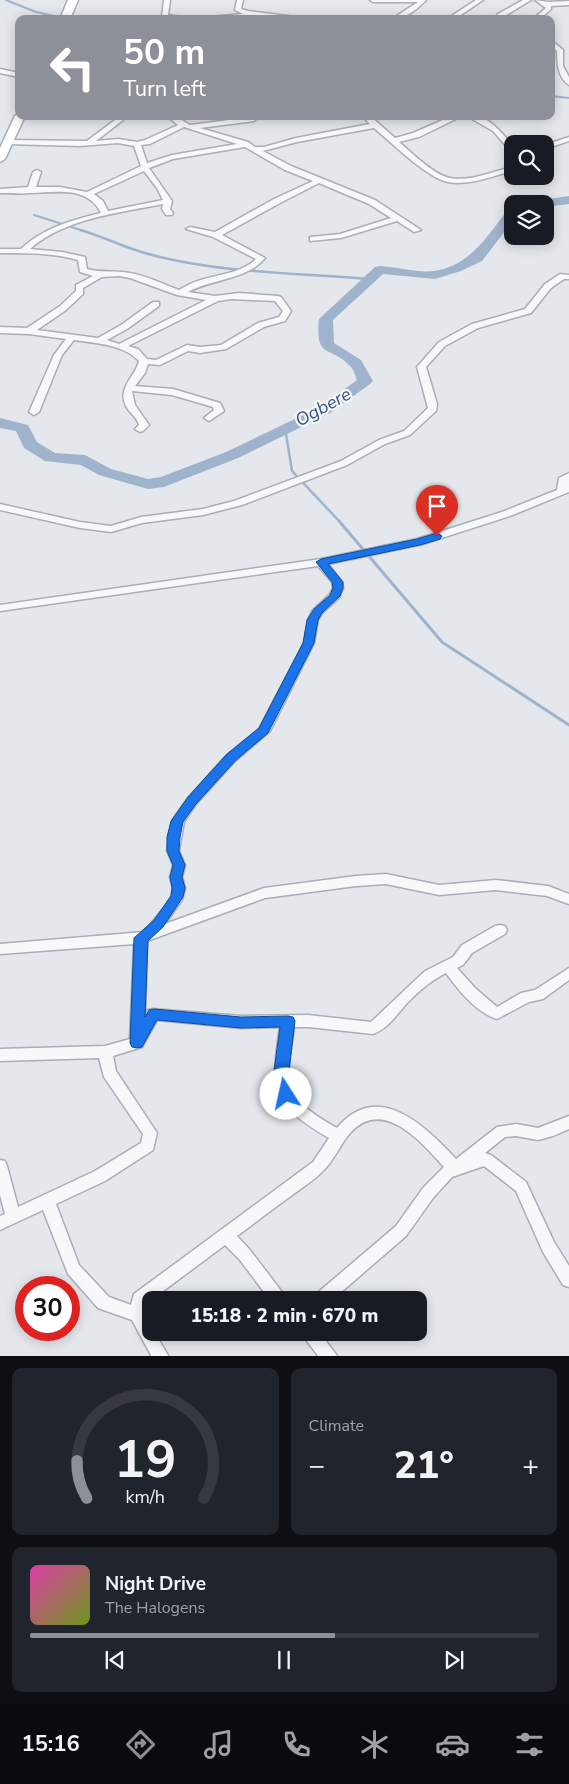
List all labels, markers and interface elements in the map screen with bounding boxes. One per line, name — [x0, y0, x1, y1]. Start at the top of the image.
text: 50 m — [123, 29, 205, 76]
icon: left — [40, 35, 105, 100]
text: Turn left — [123, 74, 206, 104]
map controls — [504, 135, 554, 245]
button: search — [504, 135, 554, 185]
button: layers — [504, 195, 554, 245]
water label: Ogbere — [291, 382, 356, 432]
pin — [416, 485, 458, 536]
icon: arrive — [423, 492, 451, 520]
position arrow — [259, 1067, 311, 1119]
speed limit sign: 30 — [15, 1276, 80, 1341]
text: 15:18 · 2 min · 670 m — [191, 1303, 378, 1329]
text: Climate — [309, 1415, 364, 1437]
text: 19 — [114, 1424, 176, 1495]
text: 21° — [394, 1440, 454, 1491]
text: − — [309, 1447, 325, 1485]
text: + — [522, 1447, 539, 1485]
text: km/h — [126, 1485, 165, 1509]
text: Night Drive — [105, 1571, 206, 1597]
text: The Halogens — [105, 1597, 205, 1619]
icon: previous — [101, 1646, 129, 1674]
icon: pause — [270, 1646, 298, 1674]
icon: next — [440, 1646, 468, 1674]
icon: directions — [123, 1727, 158, 1762]
icon: music — [201, 1727, 236, 1762]
icon: phone — [279, 1727, 314, 1762]
icon: climate — [357, 1727, 392, 1762]
icon: car — [435, 1727, 470, 1762]
icon: filters — [512, 1727, 547, 1762]
text: 15:16 — [21, 1729, 80, 1759]

